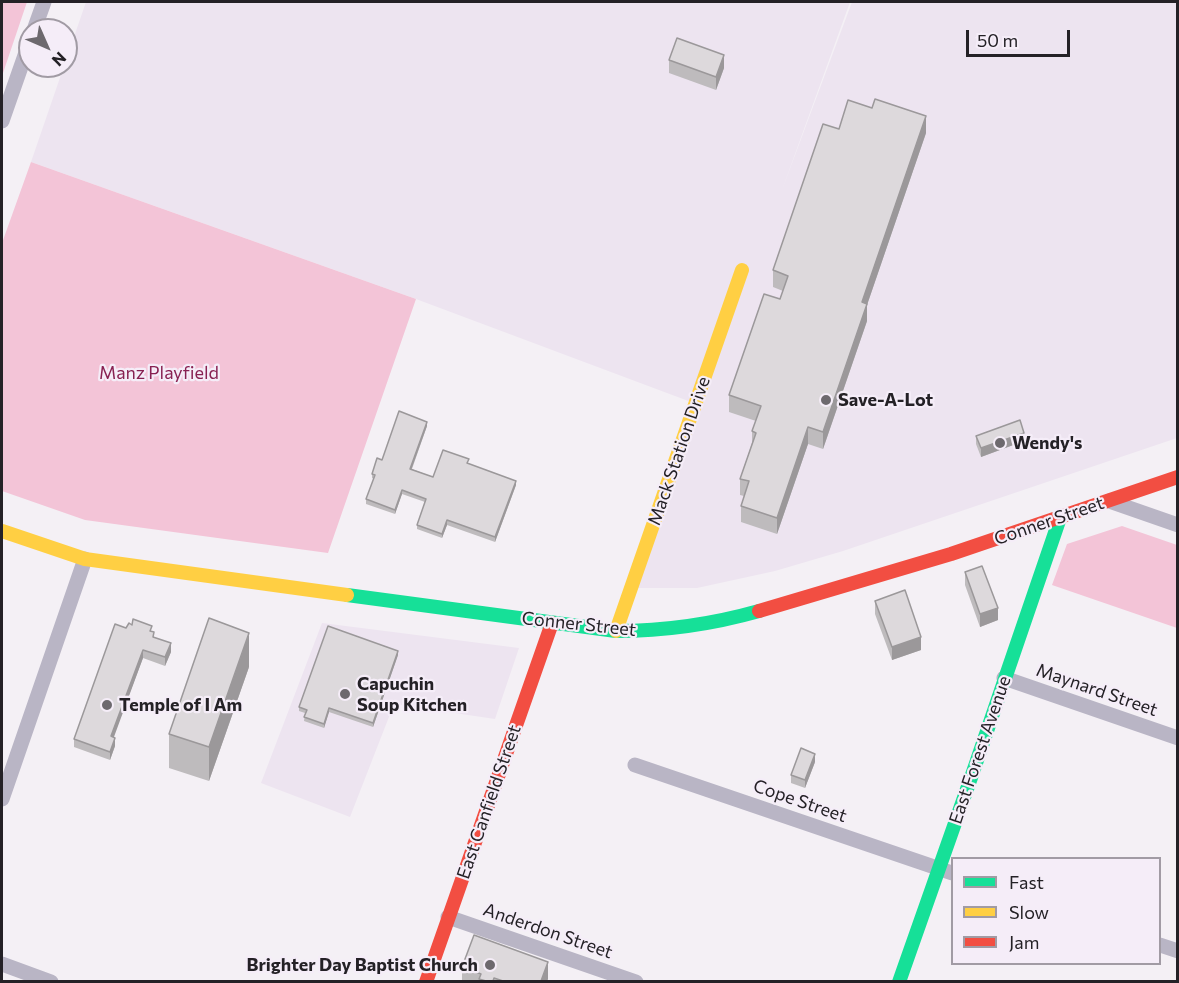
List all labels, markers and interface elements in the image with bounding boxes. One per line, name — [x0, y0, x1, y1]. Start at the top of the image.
north arrow — [18, 18, 78, 78]
scale bar — [969, 18, 1072, 56]
text: 50 m — [977, 29, 1018, 51]
text: N — [49, 49, 71, 71]
park label: Manz Playfield — [99, 362, 219, 384]
street label: Mack Station Drive — [643, 374, 715, 528]
place label: Save-A-Lot — [838, 389, 933, 411]
marker: Save-A-Lot — [819, 393, 833, 407]
place label: Wendy's — [1012, 432, 1082, 454]
marker: Wendy's — [993, 436, 1007, 450]
street label: Conner Street — [991, 492, 1107, 550]
street label: Conner Street — [521, 607, 637, 641]
street label: Maynard Street — [1033, 659, 1161, 721]
place label: Capuchin Soup Kitchen — [357, 673, 467, 716]
street label: East Forest Avenue — [945, 673, 1015, 827]
marker: Capuchin Soup Kitchen — [338, 687, 352, 701]
place label: Temple of I Am — [119, 694, 242, 716]
marker: Temple of I Am — [100, 698, 114, 712]
street label: East Canfield Street — [452, 722, 526, 882]
street label: Cope Street — [750, 775, 850, 827]
legend — [951, 857, 1161, 965]
text: Fast — [1009, 871, 1044, 893]
street label: Anderdon Street — [481, 899, 615, 963]
text: Slow — [1009, 901, 1049, 923]
text: Jam — [1009, 931, 1039, 953]
place label: Brighter Day Baptist Church — [246, 954, 478, 976]
marker: Brighter Day Baptist Church — [483, 958, 497, 972]

